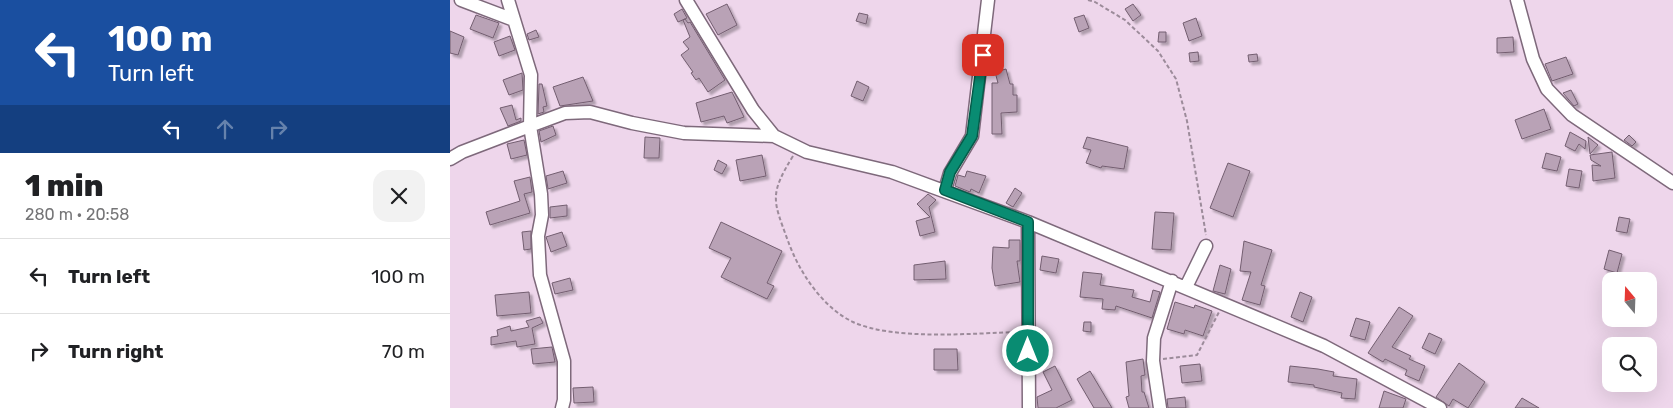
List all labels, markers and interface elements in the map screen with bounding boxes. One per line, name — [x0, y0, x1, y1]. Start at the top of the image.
text: 100 m — [108, 18, 213, 60]
icon: left — [25, 20, 90, 85]
pin — [962, 34, 1004, 76]
icon: arrive — [969, 41, 997, 69]
text: Turn left — [108, 60, 194, 87]
icon: left — [158, 115, 186, 143]
icon: ahead — [211, 115, 239, 143]
icon: right — [264, 115, 292, 143]
text: 1 min — [25, 168, 103, 204]
button: close — [373, 170, 425, 222]
text: 280 m · 20:58 — [25, 205, 129, 224]
icon: left — [25, 262, 53, 290]
text: Turn left — [68, 265, 150, 288]
text: 100 m — [371, 265, 425, 288]
north arrow — [1602, 272, 1658, 328]
map controls — [1602, 272, 1657, 392]
position arrow — [1001, 324, 1053, 376]
icon: right — [25, 337, 53, 365]
button: search — [1602, 337, 1657, 392]
text: Turn right — [68, 340, 163, 363]
text: 70 m — [382, 340, 425, 363]

